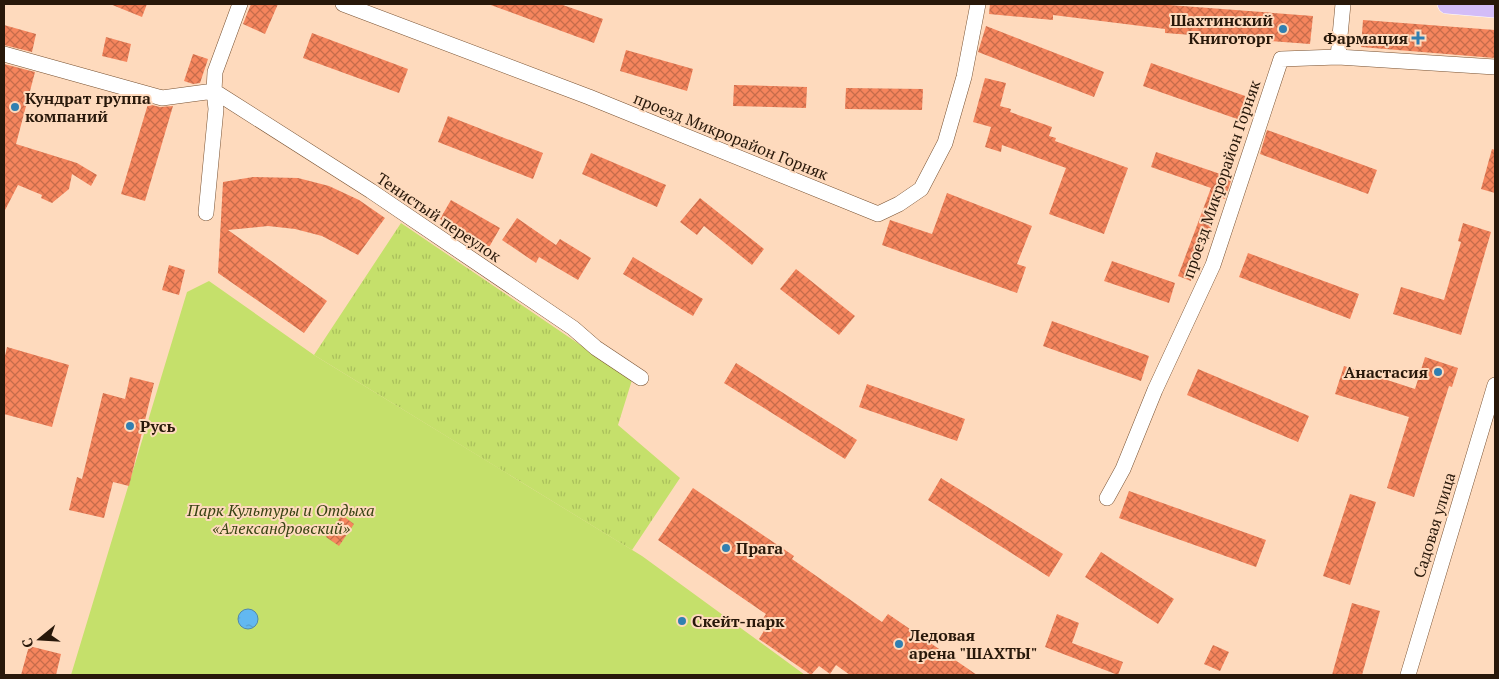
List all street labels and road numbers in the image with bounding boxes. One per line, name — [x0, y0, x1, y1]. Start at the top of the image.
street label: проезд Микрорайон Горняк — [1177, 77, 1265, 281]
street label: проезд Микрорайон Горняк — [630, 87, 832, 185]
street label: Тенистый переулок — [372, 167, 506, 267]
street label: Садовая улица — [1407, 469, 1461, 581]

